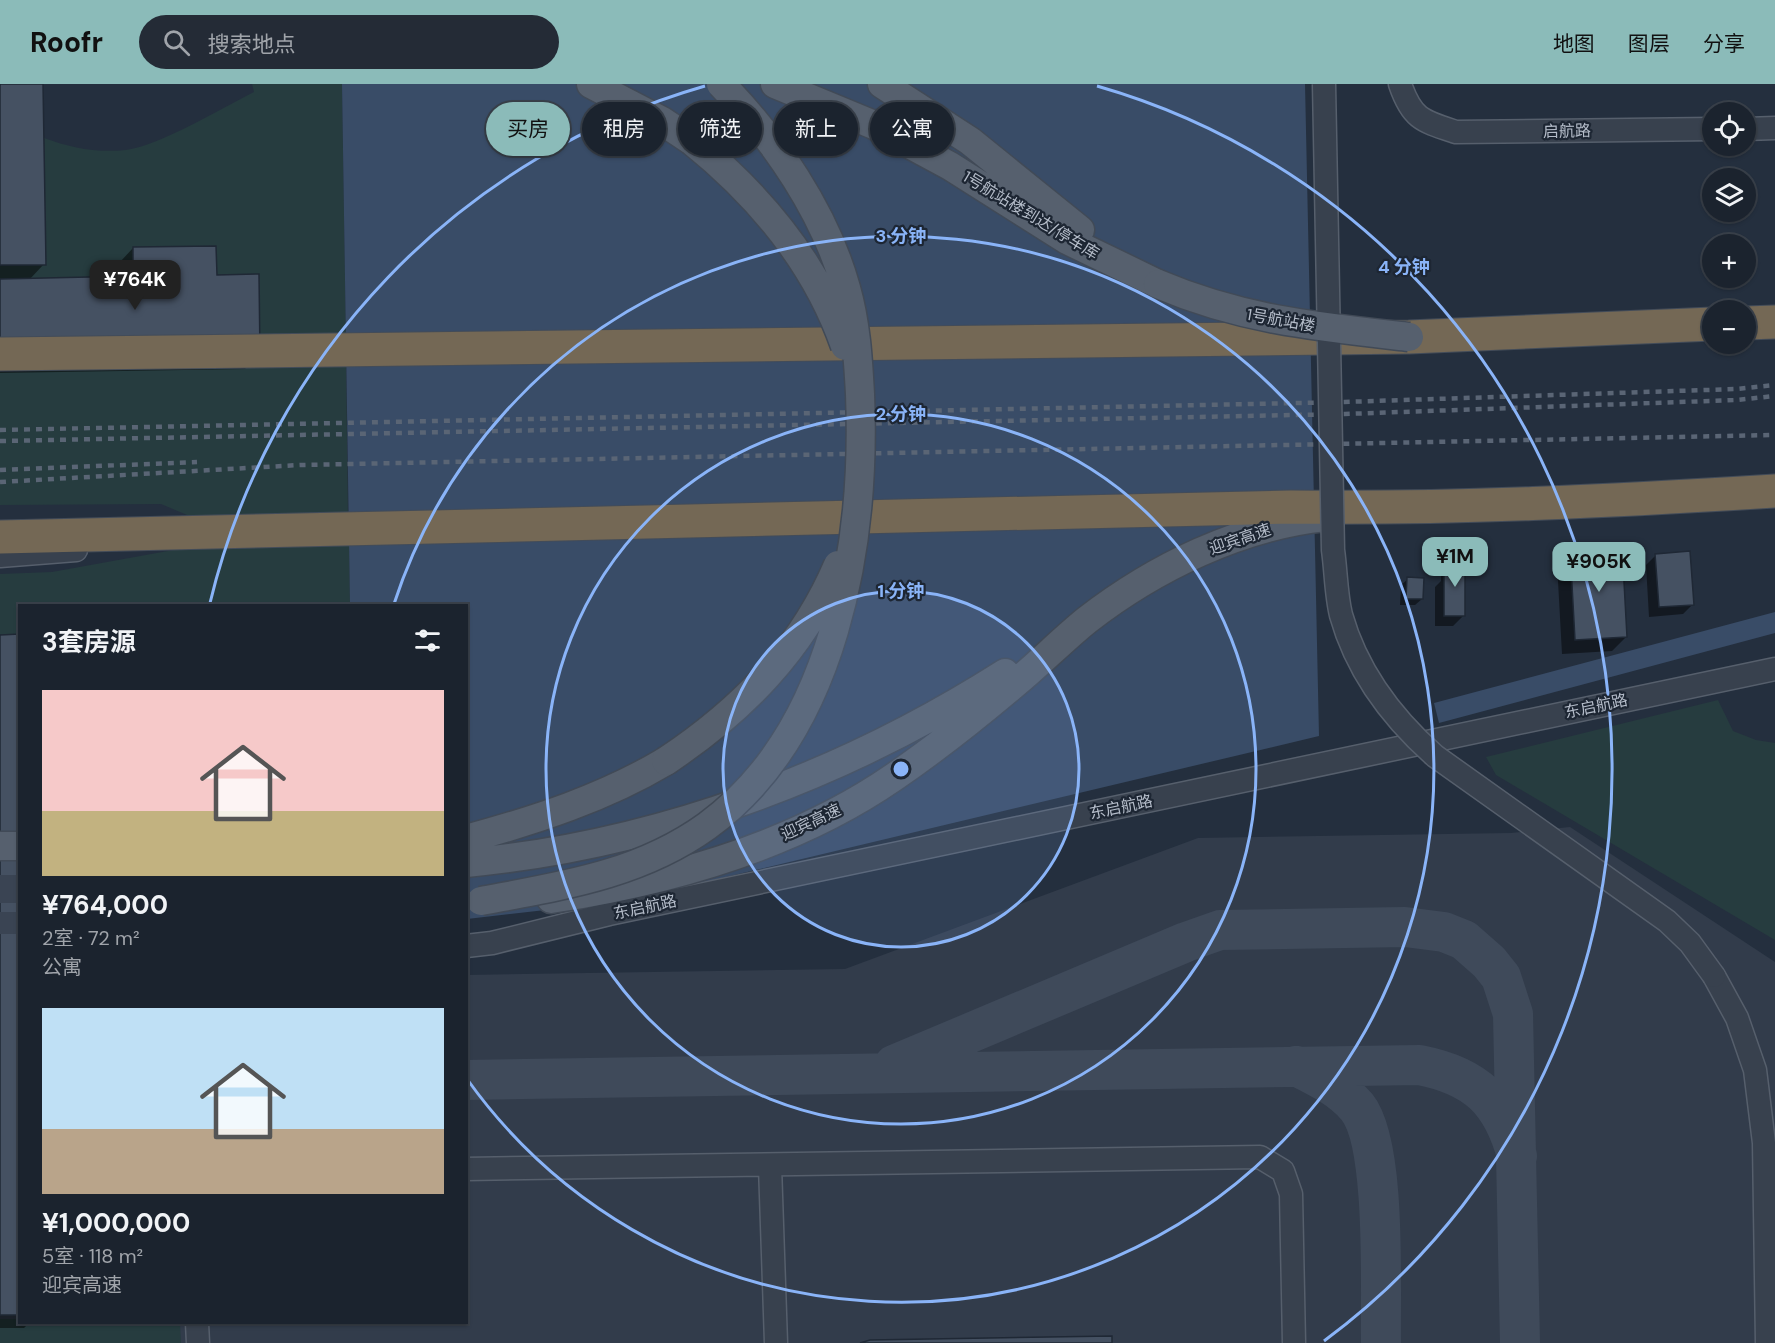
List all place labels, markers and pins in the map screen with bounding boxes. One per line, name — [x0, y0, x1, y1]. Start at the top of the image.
pin: ¥764K — [93, 260, 177, 311]
pin: ¥1M — [1426, 537, 1484, 588]
pin: ¥905K — [1557, 542, 1641, 593]
centre of rings — [891, 759, 911, 779]

